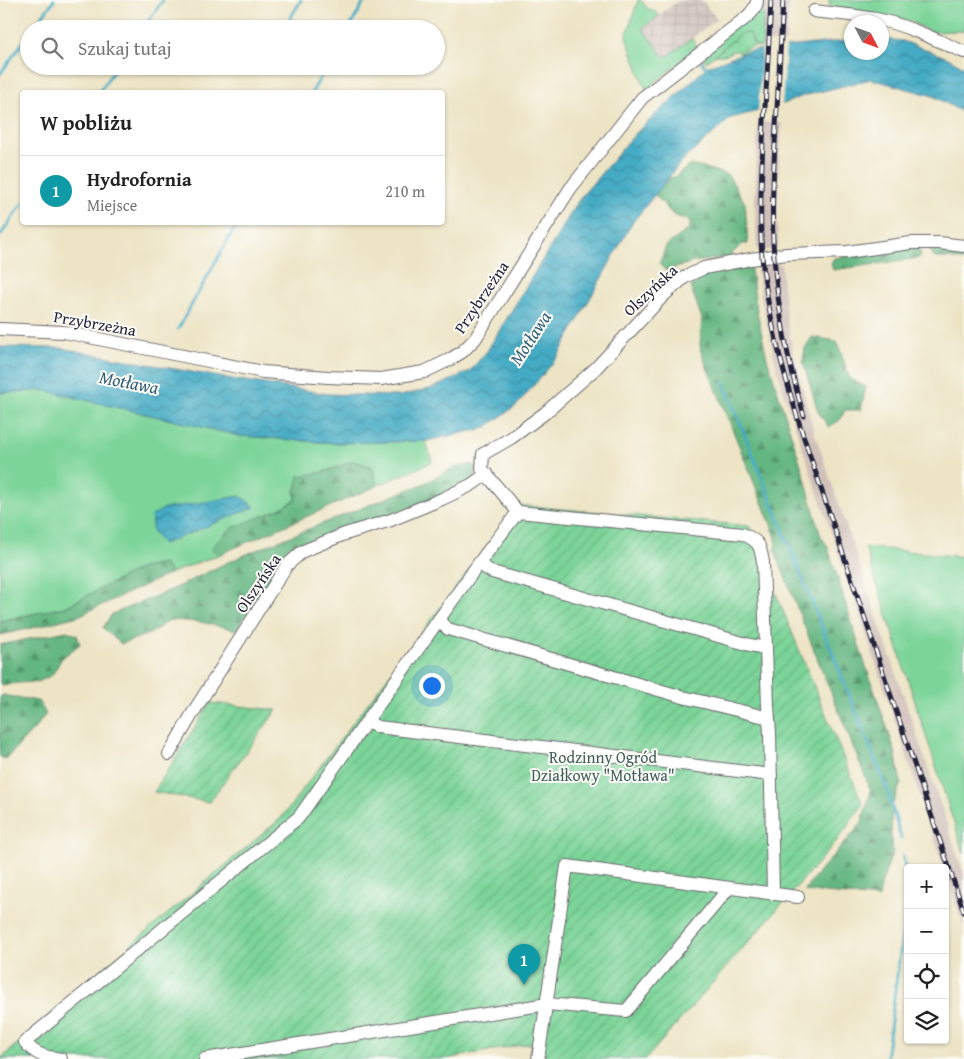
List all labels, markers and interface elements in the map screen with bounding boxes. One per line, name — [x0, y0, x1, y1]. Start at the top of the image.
north arrow — [844, 15, 889, 60]
search box — [20, 20, 445, 75]
icon: search — [38, 34, 66, 62]
text: Szukaj tutaj — [78, 34, 172, 62]
text: W pobliżu — [40, 107, 132, 138]
text: Hydrofornia — [87, 165, 192, 193]
text: 1 — [52, 179, 60, 203]
text: 210 m — [385, 179, 425, 203]
text: Miejsce — [87, 193, 137, 217]
street label: Przybrzeżna — [448, 255, 514, 338]
street label: Olszyńska — [617, 258, 683, 321]
street label: Przybrzeżna — [52, 304, 138, 342]
water label: Motława — [502, 305, 558, 370]
water label: Motława — [97, 363, 162, 401]
street label: Olszyńska — [229, 548, 287, 617]
your location — [419, 673, 445, 699]
park label: Rodzinny Ogród Działkowy "Motława" — [531, 745, 675, 787]
map controls — [904, 864, 949, 1044]
button: + — [904, 864, 949, 909]
button: − — [904, 909, 949, 954]
pin: 1 — [508, 944, 540, 985]
button: locate — [904, 954, 949, 999]
button: layers — [904, 999, 949, 1044]

